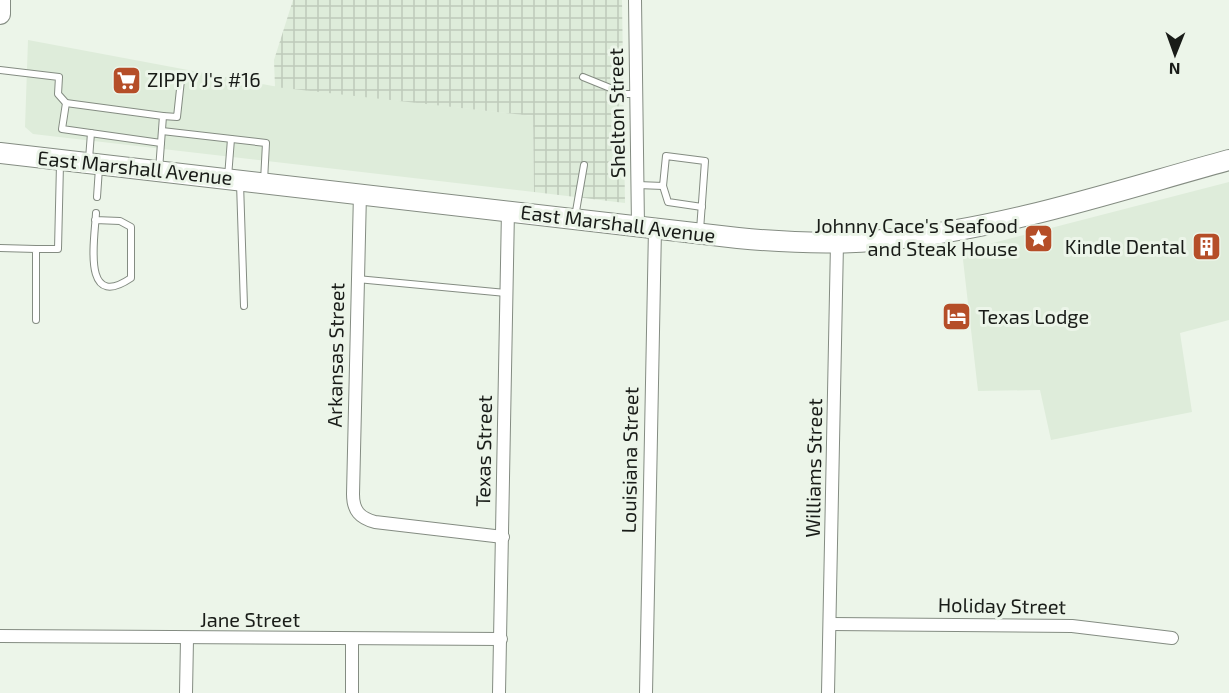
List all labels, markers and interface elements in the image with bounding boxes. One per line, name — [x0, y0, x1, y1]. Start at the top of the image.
north arrow — [1145, 24, 1205, 84]
street label: Shelton Street — [603, 47, 629, 178]
text: N — [1169, 60, 1181, 79]
supermarket icon: ZIPPY J's #16 — [110, 64, 142, 96]
place label: ZIPPY J's #16 — [147, 67, 261, 91]
street label: East Marshall Avenue — [36, 145, 234, 189]
street label: East Marshall Avenue — [519, 199, 717, 247]
place label: Johnny Cace's Seafood and Steak House — [814, 213, 1018, 260]
place icon: Johnny Cace's Seafood and Steak House — [1023, 222, 1055, 254]
building icon: Kindle Dental — [1191, 231, 1223, 263]
place label: Kindle Dental — [1065, 234, 1186, 258]
street label: Arkansas Street — [322, 282, 348, 427]
hotel icon: Texas Lodge — [941, 301, 973, 333]
place label: Texas Lodge — [978, 304, 1089, 328]
street label: Louisiana Street — [616, 386, 642, 534]
street label: Texas Street — [470, 394, 496, 507]
street label: Williams Street — [800, 398, 826, 538]
street label: Holiday Street — [938, 592, 1067, 618]
street label: Jane Street — [200, 607, 300, 631]

